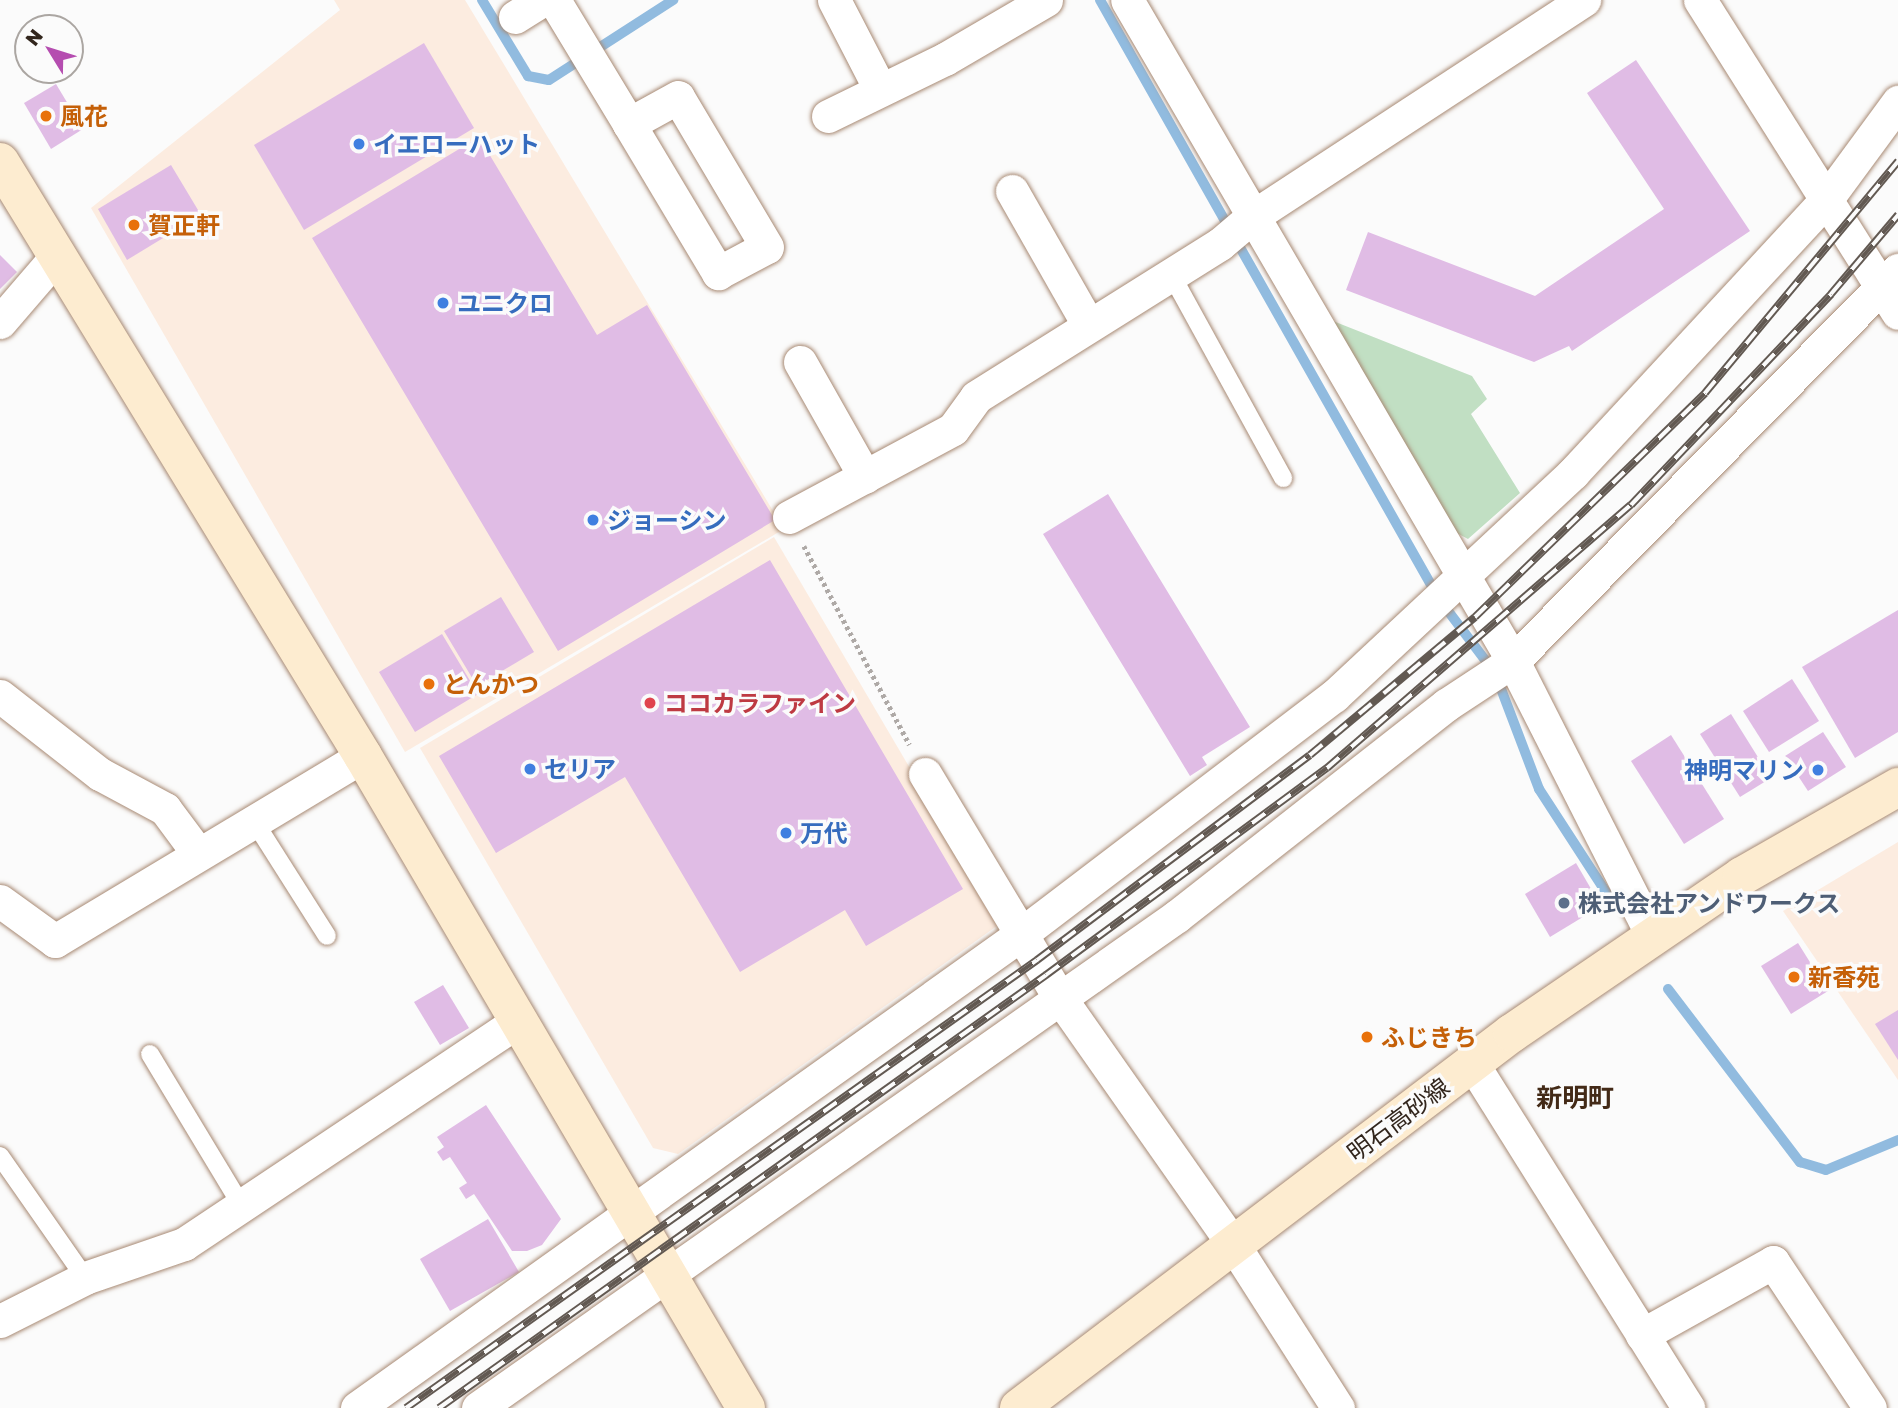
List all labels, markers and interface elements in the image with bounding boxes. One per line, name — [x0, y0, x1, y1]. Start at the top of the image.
north arrow — [14, 14, 84, 84]
text: N — [20, 24, 47, 50]
place label: 風花 — [60, 102, 108, 130]
marker: 風花 — [38, 108, 54, 124]
place label: イエローハット — [373, 130, 541, 158]
marker: イエローハット — [351, 136, 367, 152]
place label: 賀正軒 — [148, 211, 220, 239]
marker: 賀正軒 — [126, 217, 142, 233]
place label: ユニクロ — [457, 289, 553, 317]
marker: ユニクロ — [435, 295, 451, 311]
place label: ジョーシン — [607, 506, 727, 534]
marker: ジョーシン — [585, 512, 601, 528]
place label: とんかつ — [443, 670, 539, 698]
marker: とんかつ — [421, 676, 437, 692]
place label: ココカラファイン — [664, 689, 856, 717]
marker: ココカラファイン — [642, 695, 658, 711]
place label: セリア — [544, 755, 616, 783]
place label: 神明マリン — [1684, 756, 1804, 784]
marker: セリア — [522, 761, 538, 777]
marker: 神明マリン — [1810, 762, 1826, 778]
place label: 万代 — [800, 819, 848, 847]
marker: 万代 — [778, 825, 794, 841]
place label: 株式会社アンドワークス — [1578, 889, 1842, 917]
marker: 株式会社アンドワークス — [1556, 895, 1572, 911]
place label: 新香苑 — [1808, 963, 1880, 991]
marker: 新香苑 — [1786, 969, 1802, 985]
place label: ふじきち — [1381, 1023, 1477, 1051]
marker: ふじきち — [1359, 1029, 1375, 1045]
street label: 明石高砂線 — [1341, 1071, 1455, 1167]
district label: 新明町 — [1536, 1082, 1614, 1114]

